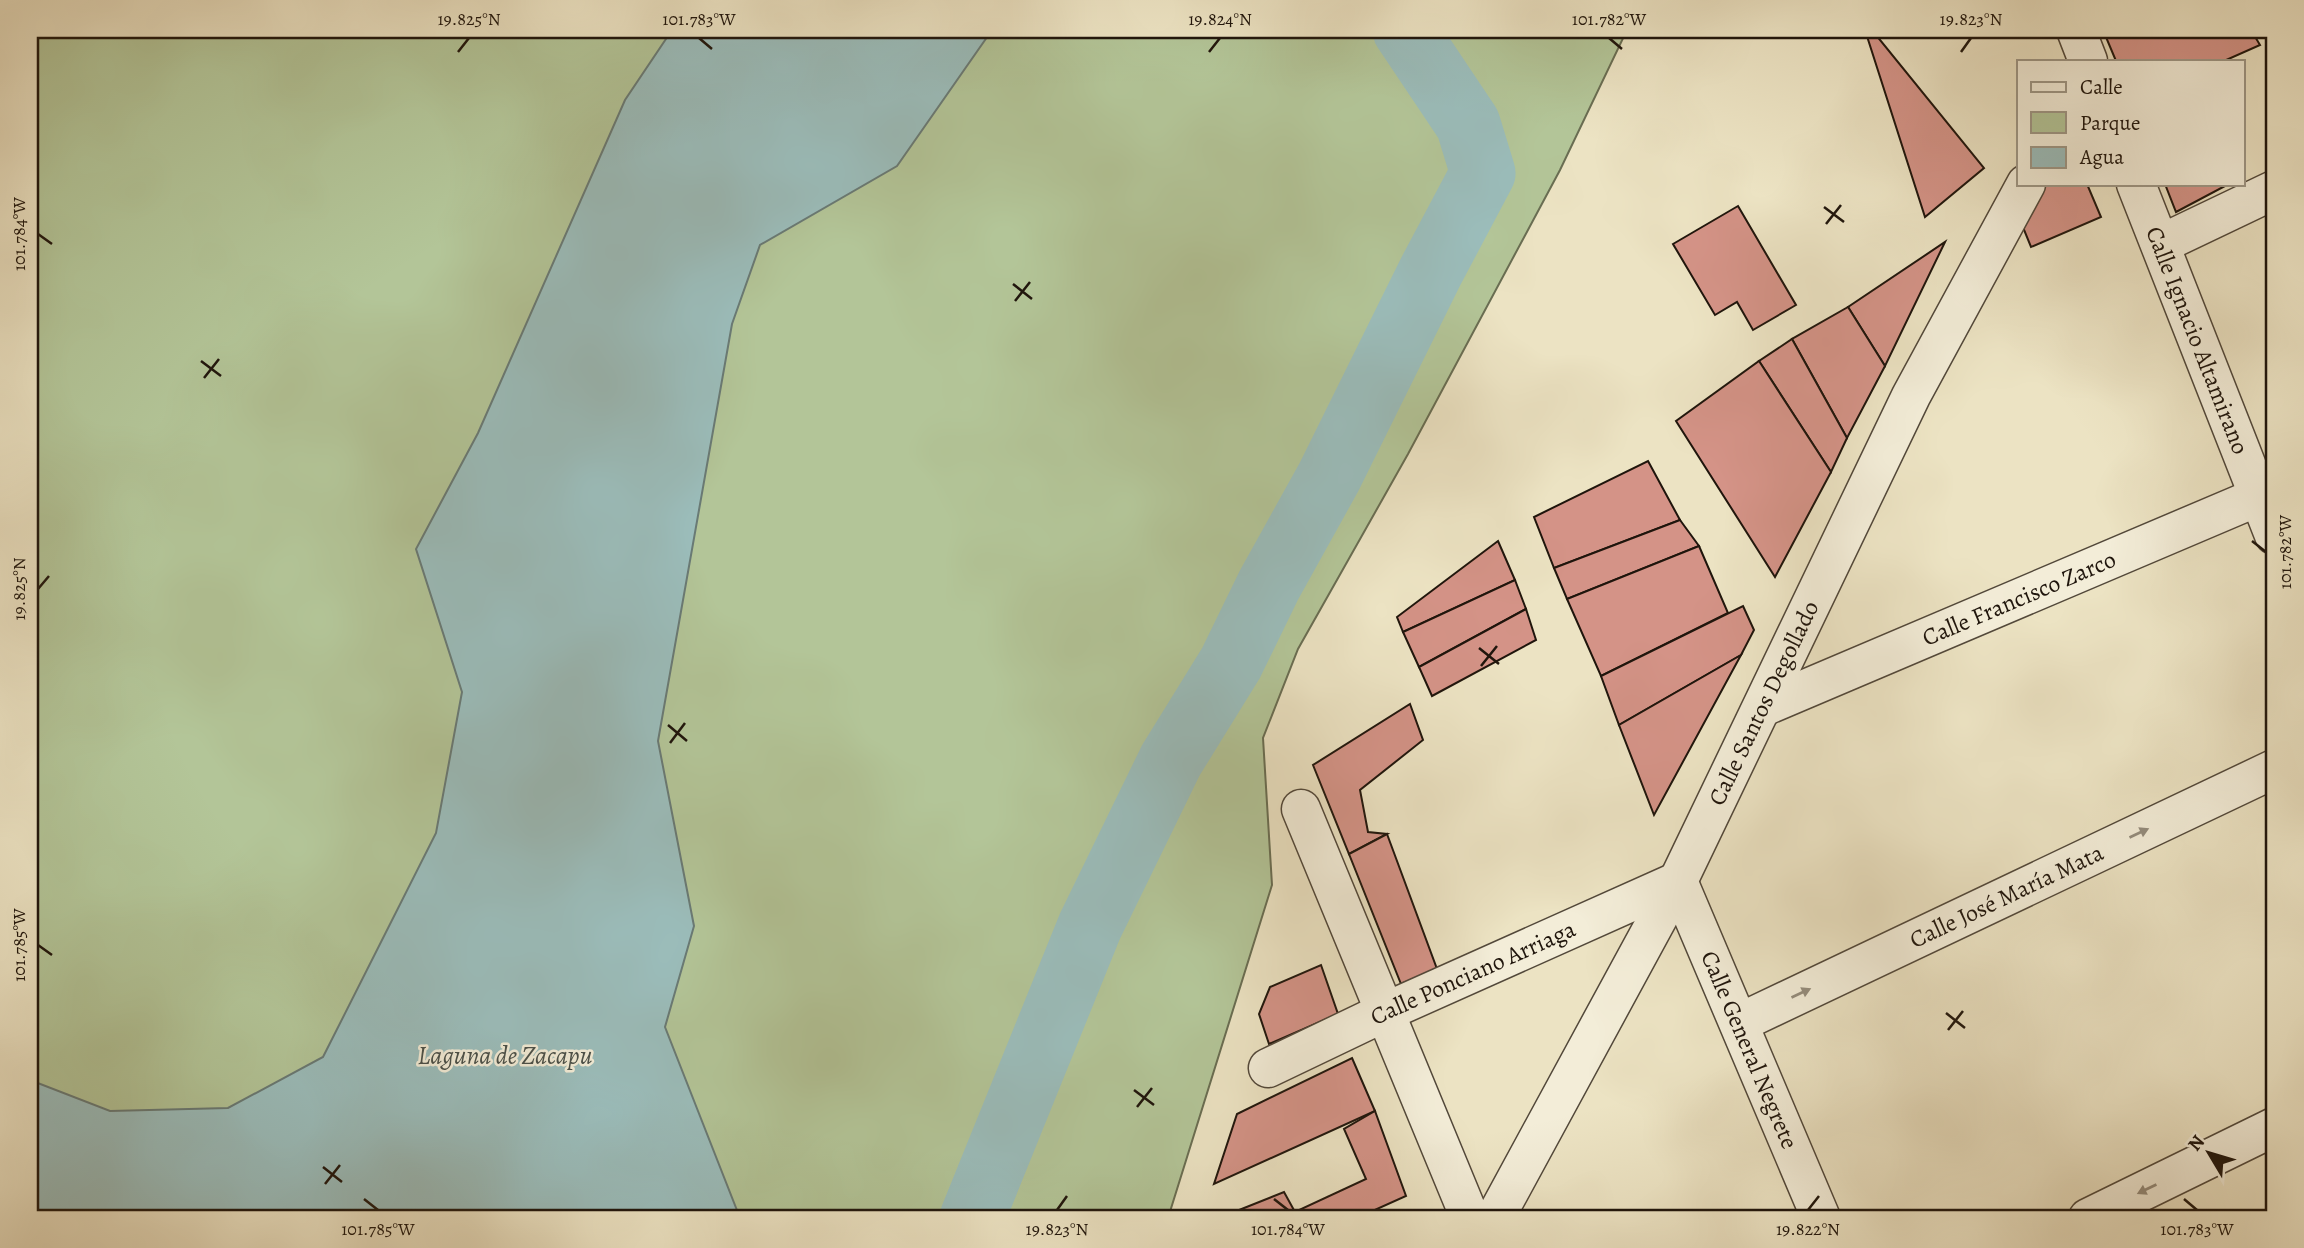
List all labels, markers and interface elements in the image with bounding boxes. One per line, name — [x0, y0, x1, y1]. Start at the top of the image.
text: 19.825°N — [437, 7, 501, 31]
text: 101.783°W — [662, 7, 736, 31]
text: 19.824°N — [1188, 7, 1252, 31]
text: 101.782°W — [1572, 7, 1646, 31]
text: 19.823°N — [1940, 7, 2003, 31]
legend — [2017, 60, 2244, 186]
text: Calle — [2080, 73, 2123, 101]
text: Parque — [2080, 109, 2140, 137]
text: Agua — [2079, 143, 2124, 171]
text: 101.784°W — [7, 197, 31, 271]
street label: Calle Ignacio Altamirano — [2138, 222, 2257, 459]
text: 101.782°W — [2273, 515, 2297, 589]
street label: Calle Francisco Zarco — [1917, 543, 2121, 654]
text: 19.825°N — [7, 557, 31, 621]
street label: Calle Santos Degollado — [1701, 595, 1826, 811]
one-way arrow — [2129, 827, 2149, 839]
street label: Calle José María Mata — [1904, 836, 2109, 956]
text: 101.785°W — [7, 908, 31, 982]
street label: Calle Ponciano Arriaga — [1365, 913, 1581, 1033]
street label: Calle General Negrete — [1693, 946, 1806, 1154]
one-way arrow — [1791, 988, 1811, 999]
water label: Laguna de Zacapu — [418, 1038, 593, 1073]
north arrow — [2174, 1118, 2244, 1188]
text: N — [2182, 1130, 2211, 1157]
one-way arrow — [2137, 1184, 2157, 1195]
text: 101.785°W — [341, 1217, 415, 1241]
text: 19.823°N — [1026, 1217, 1089, 1241]
text: 101.784°W — [1251, 1217, 1325, 1241]
text: 19.822°N — [1776, 1217, 1840, 1241]
text: 101.783°W — [2160, 1217, 2234, 1241]

